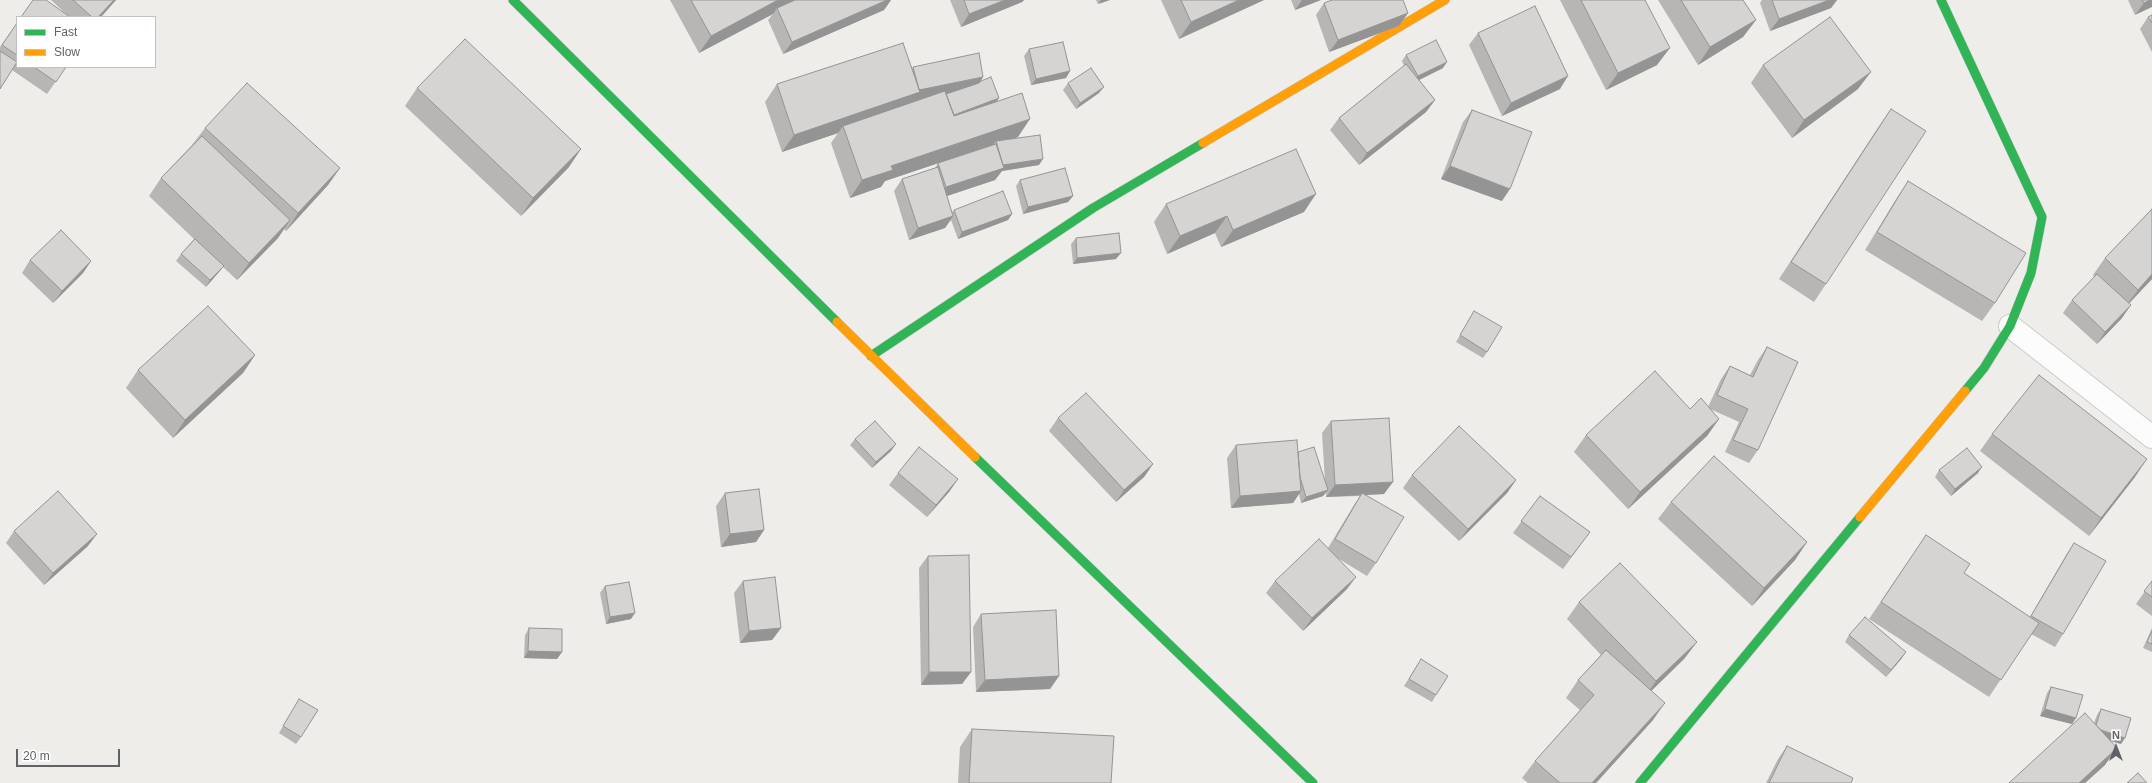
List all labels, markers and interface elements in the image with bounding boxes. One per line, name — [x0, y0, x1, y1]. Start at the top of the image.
legend — [16, 16, 156, 68]
text: Fast — [54, 25, 77, 39]
text: Slow — [54, 45, 80, 59]
north arrow — [2096, 727, 2136, 767]
text: N — [2112, 729, 2120, 741]
scale bar — [18, 741, 122, 767]
text: 20 m — [23, 749, 50, 763]

